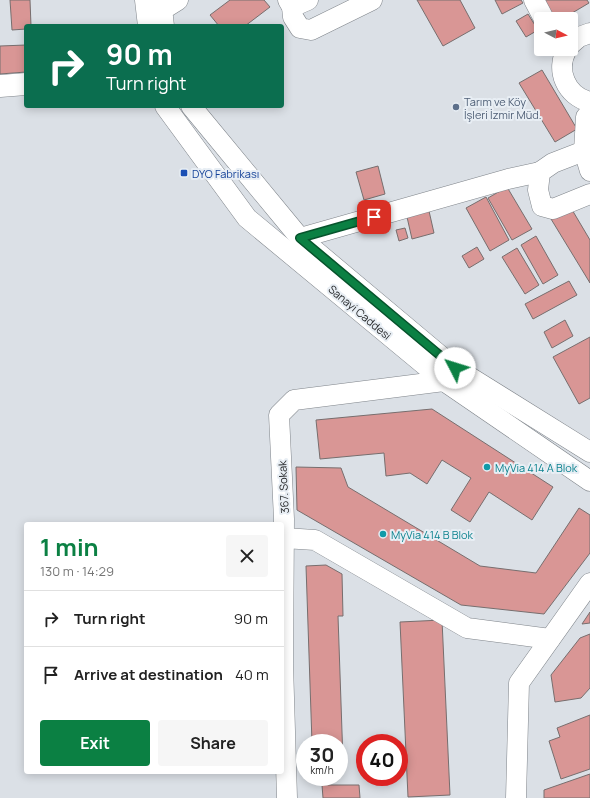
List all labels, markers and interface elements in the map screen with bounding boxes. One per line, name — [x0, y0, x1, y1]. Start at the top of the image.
north arrow — [534, 12, 578, 56]
map controls — [534, 12, 578, 56]
text: 90 m — [106, 35, 173, 73]
icon: right — [40, 40, 92, 92]
text: Turn right — [106, 71, 187, 95]
place label: Tarım ve Köy İşleri İzmir Müd. — [464, 94, 542, 122]
marker: Tarım ve Köy İşleri İzmir Müd. — [451, 102, 461, 112]
place label: DYO Fabrikası — [192, 166, 259, 181]
marker: DYO Fabrikası — [179, 168, 189, 178]
pin — [357, 200, 391, 234]
icon: arrive — [363, 206, 385, 228]
street label: Sanayi Caddesi — [325, 281, 395, 343]
position arrow — [434, 347, 476, 389]
street label: 367. Sokak — [274, 460, 292, 514]
place label: MyVia 414 A Blok — [495, 460, 578, 475]
marker: MyVia 414 A Blok — [482, 462, 492, 472]
place label: MyVia 414 B Blok — [391, 527, 474, 542]
marker: MyVia 414 B Blok — [378, 529, 388, 539]
text: 1 min — [40, 530, 99, 563]
button: close — [226, 535, 268, 577]
text: 130 m · 14:29 — [40, 562, 114, 580]
icon: right — [40, 608, 62, 630]
text: Turn right — [74, 608, 145, 629]
text: 90 m — [234, 608, 268, 629]
icon: arrive — [40, 664, 62, 686]
text: Arrive at destination — [74, 664, 223, 685]
text: 40 m — [235, 664, 269, 685]
button: Exit — [40, 720, 150, 766]
button: Share — [158, 720, 268, 766]
speed limit sign: 40 — [356, 734, 408, 786]
text: 30 — [310, 741, 334, 768]
text: km/h — [310, 763, 334, 777]

